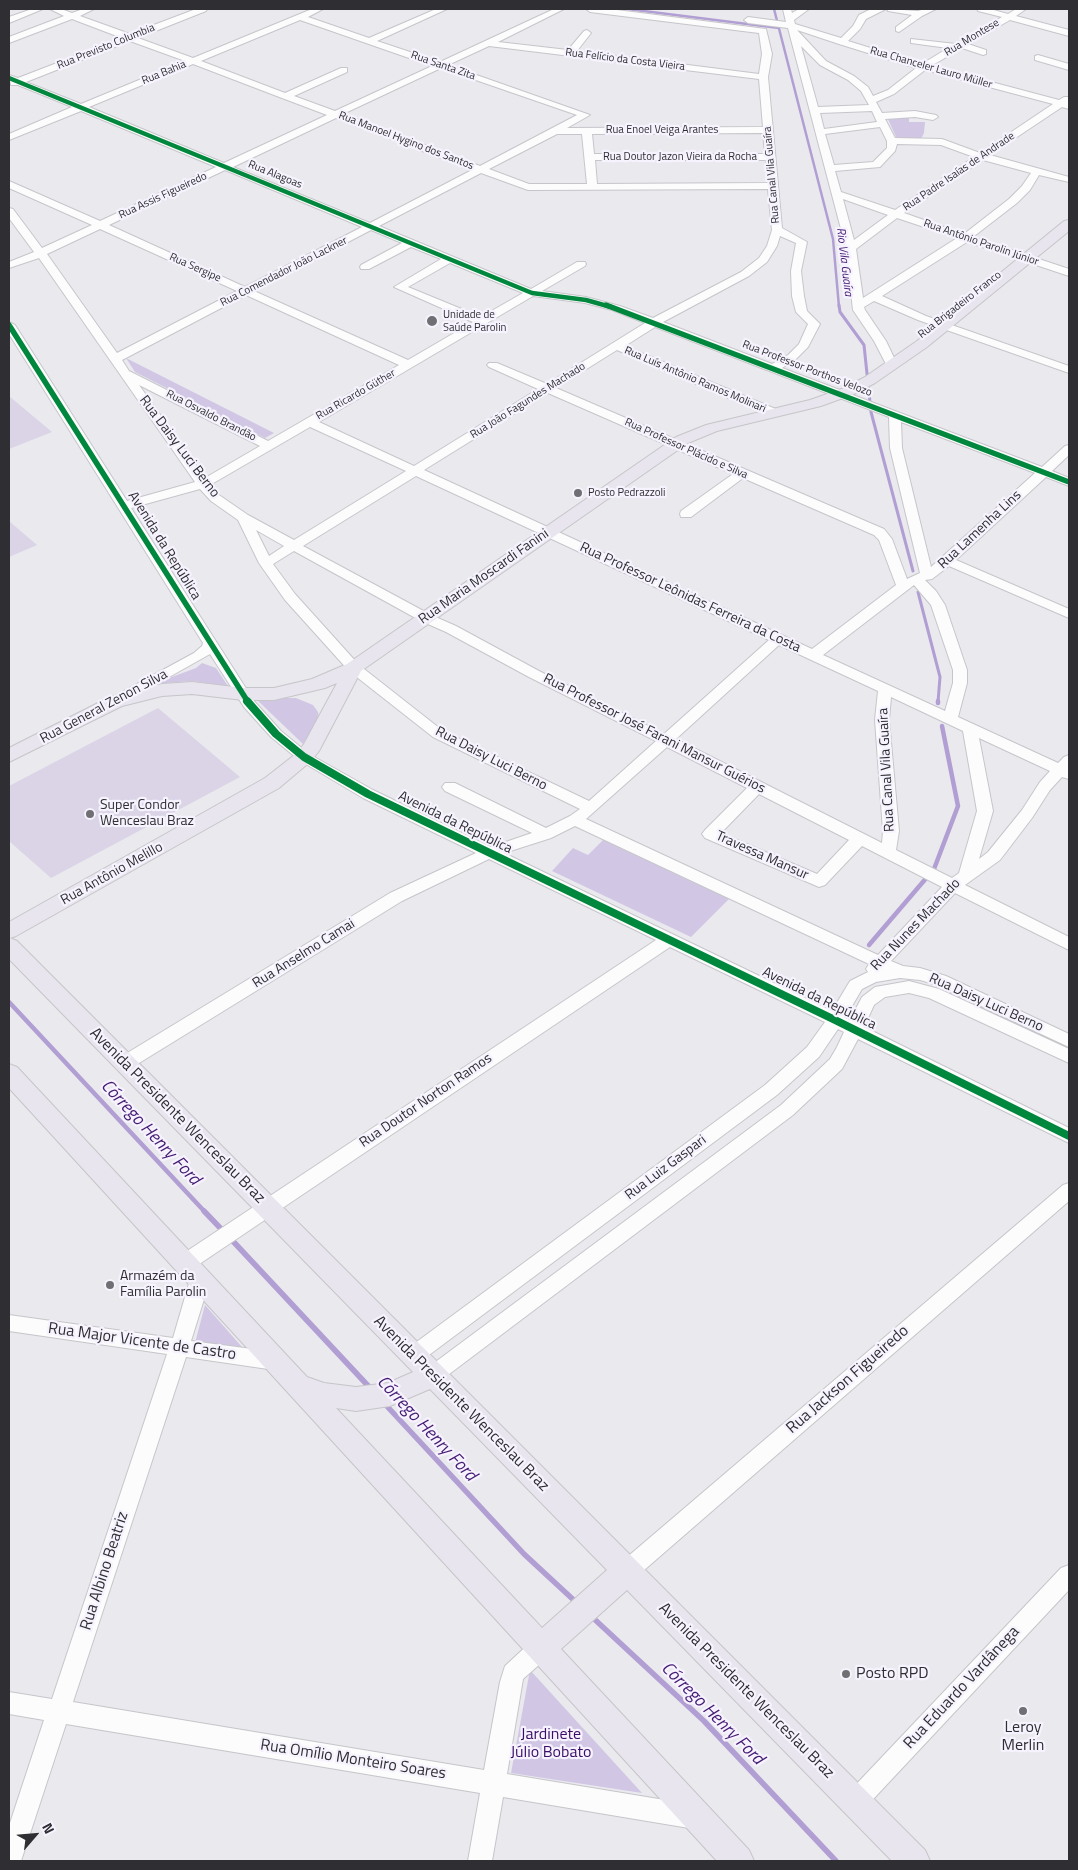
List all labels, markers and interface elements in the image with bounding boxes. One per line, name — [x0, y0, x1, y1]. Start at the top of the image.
street label: Rua Montese — [942, 17, 1002, 59]
street label: Rua Previsto Columbia — [55, 21, 157, 73]
street label: Rua Chanceler Lauro Müller — [868, 44, 994, 92]
street label: Rua Felício da Costa Vieira — [564, 46, 686, 74]
street label: Rua Santa Zita — [409, 49, 477, 83]
street label: Rua Bahia — [140, 58, 188, 88]
street label: Rua Manoel Hygino dos Santos — [337, 109, 475, 173]
street label: Rua Enoel Veiga Arantes — [606, 123, 718, 137]
street label: Rua Canal Vila Guaíra — [761, 126, 783, 224]
street label: Rua Padre Isaías de Andrade — [901, 130, 1017, 214]
street label: Rua Doutor Jazon Vieira da Rocha — [603, 150, 757, 164]
street label: Rua Alagoas — [246, 158, 304, 192]
street label: Rua Assis Figueiredo — [117, 170, 209, 222]
street label: Rua Antônio Parolin Júnior — [922, 217, 1040, 269]
water label: Rio Vila Guaíra — [833, 227, 855, 297]
street label: Rua Comendador João Lackner — [218, 234, 350, 310]
street label: Rua Sergipe — [167, 251, 223, 285]
street label: Rua Brigadeiro Franco — [916, 268, 1004, 342]
place label: Unidade de Saúde Parolin — [443, 308, 506, 334]
marker: Unidade de Saúde Parolin — [425, 314, 439, 328]
street label: Rua Professor Porthos Velozo — [740, 338, 874, 400]
street label: Rua Luís Antônio Ramos Molinari — [622, 344, 768, 416]
street label: Rua João Fagundes Machado — [468, 360, 588, 442]
street label: Rua Ricardo Güther — [314, 367, 398, 423]
street label: Rua Osvaldo Brandão — [164, 388, 258, 444]
street label: Rua Daisy Luci Berno — [135, 393, 223, 501]
street label: Rua Professor Plácido e Silva — [622, 416, 750, 482]
place label: Posto Pedrazzoli — [588, 486, 665, 500]
marker: Posto Pedrazzoli — [572, 487, 584, 499]
street label: Rua Lamenha Lins — [935, 487, 1025, 573]
street label: Avenida da República — [124, 489, 204, 603]
street label: Rua Maria Moscardi Fanini — [416, 526, 552, 628]
street label: Rua Professor Leônidas Ferreira da Costa — [577, 539, 803, 657]
street label: Rua General Zenon Silva — [37, 666, 171, 748]
street label: Rua Professor José Farani Mansur Guérios — [540, 670, 768, 798]
street label: Rua Canal Vila Guaíra — [875, 708, 899, 832]
street label: Rua Daisy Luci Berno — [432, 724, 550, 794]
street label: Avenida da República — [395, 788, 515, 858]
place label: Super Condor Wenceslau Braz — [100, 798, 194, 830]
marker: Super Condor Wenceslau Braz — [84, 808, 96, 820]
street label: Travessa Mansur — [713, 828, 811, 884]
street label: Rua Antônio Melillo — [58, 839, 166, 909]
street label: Rua Nunes Machado — [868, 876, 964, 974]
street label: Rua Anselmo Camai — [250, 916, 358, 992]
street label: Avenida da República — [759, 964, 879, 1034]
street label: Rua Daisy Luci Berno — [926, 970, 1046, 1036]
street label: Avenida Presidente Wenceslau Braz — [85, 1024, 269, 1208]
street label: Rua Doutor Norton Ramos — [357, 1050, 495, 1152]
water label: Córrego Henry Ford — [96, 1076, 204, 1190]
street label: Rua Luiz Gaspari — [622, 1132, 710, 1204]
place label: Armazém da Família Parolin — [120, 1269, 206, 1302]
marker: Armazém da Família Parolin — [104, 1279, 116, 1291]
street label: Avenida Presidente Wenceslau Braz — [369, 1312, 553, 1496]
street label: Rua Major Vicente de Castro — [47, 1319, 237, 1365]
street label: Rua Jackson Figueiredo — [783, 1322, 913, 1438]
water label: Córrego Henry Ford — [372, 1372, 480, 1486]
street label: Rua Albino Beatriz — [77, 1509, 133, 1633]
street label: Avenida Presidente Wenceslau Braz — [654, 1599, 838, 1783]
street label: Rua Eduardo Vardânega — [900, 1623, 1024, 1753]
water label: Córrego Henry Ford — [656, 1658, 768, 1770]
place label: Posto RPD — [856, 1664, 929, 1684]
marker: Posto RPD — [840, 1668, 852, 1680]
marker: Leroy Merlin — [1017, 1705, 1029, 1717]
place label: Leroy Merlin — [1002, 1718, 1044, 1756]
park label: Jardinete Júlio Bobato — [510, 1725, 592, 1763]
street label: Rua Omílio Monteiro Soares — [259, 1736, 447, 1784]
north arrow — [10, 1810, 60, 1860]
text: N — [37, 1819, 60, 1837]

